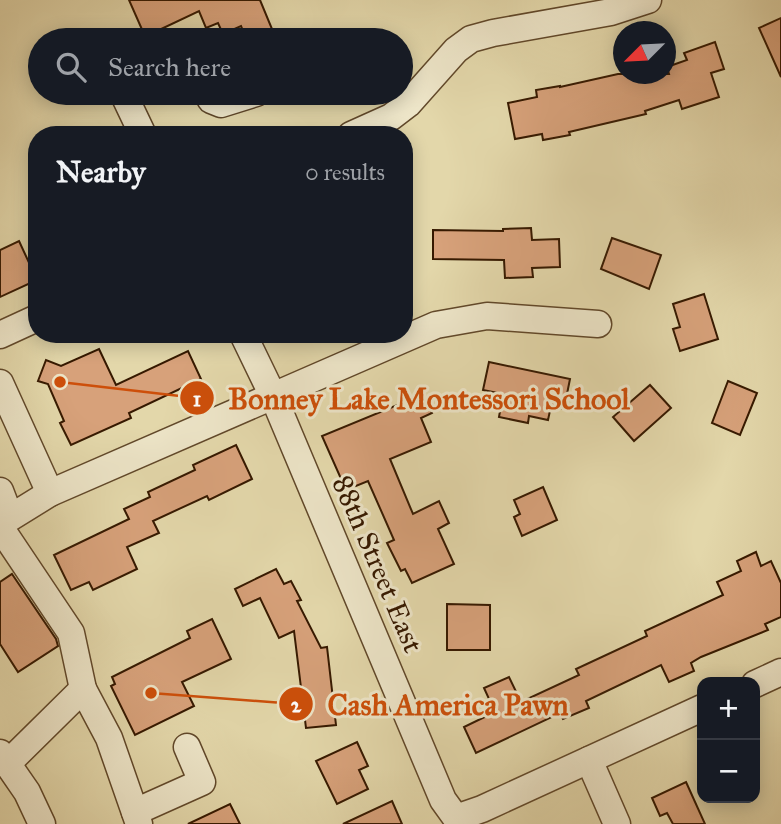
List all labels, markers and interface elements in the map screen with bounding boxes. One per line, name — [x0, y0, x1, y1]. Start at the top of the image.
north arrow — [613, 21, 676, 84]
search box — [28, 28, 413, 105]
icon: search — [52, 48, 90, 86]
text: Search here — [108, 51, 231, 83]
text: Nearby — [56, 154, 146, 190]
text: 0 results — [305, 158, 385, 186]
callout: Bonney Lake Montessori School — [179, 373, 644, 424]
text: Bonney Lake Montessori School — [228, 381, 631, 417]
text: 1 — [193, 386, 201, 412]
street label: 88th Street East — [325, 470, 431, 658]
map controls — [697, 677, 760, 803]
button: + — [697, 677, 760, 740]
callout: Cash America Pawn — [279, 679, 583, 730]
text: Cash America Pawn — [327, 687, 569, 723]
text: 2 — [291, 692, 302, 718]
button: − — [697, 740, 760, 803]

